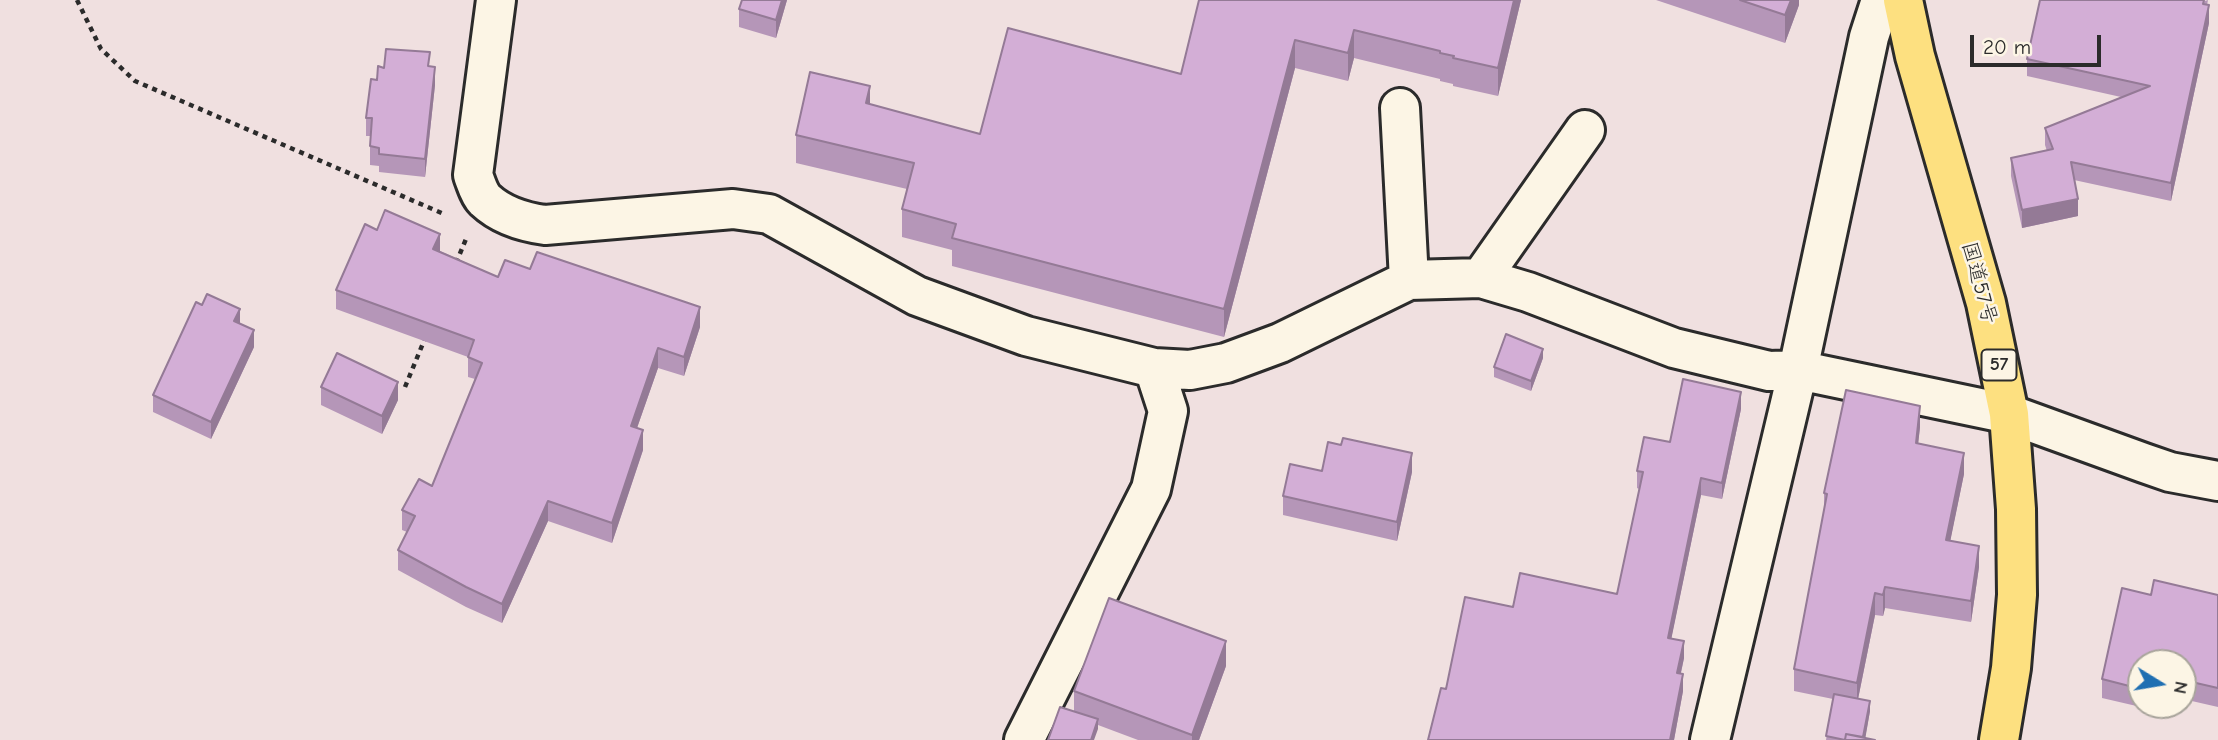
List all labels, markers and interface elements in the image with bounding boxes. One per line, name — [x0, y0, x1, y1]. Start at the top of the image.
scale bar — [1973, 21, 2104, 65]
text: 20 m — [1983, 35, 2031, 59]
street label: 国道57号 — [1956, 239, 2002, 327]
road number: 57 — [1982, 350, 2016, 380]
north arrow — [2127, 649, 2197, 719]
text: N — [2169, 679, 2193, 696]

